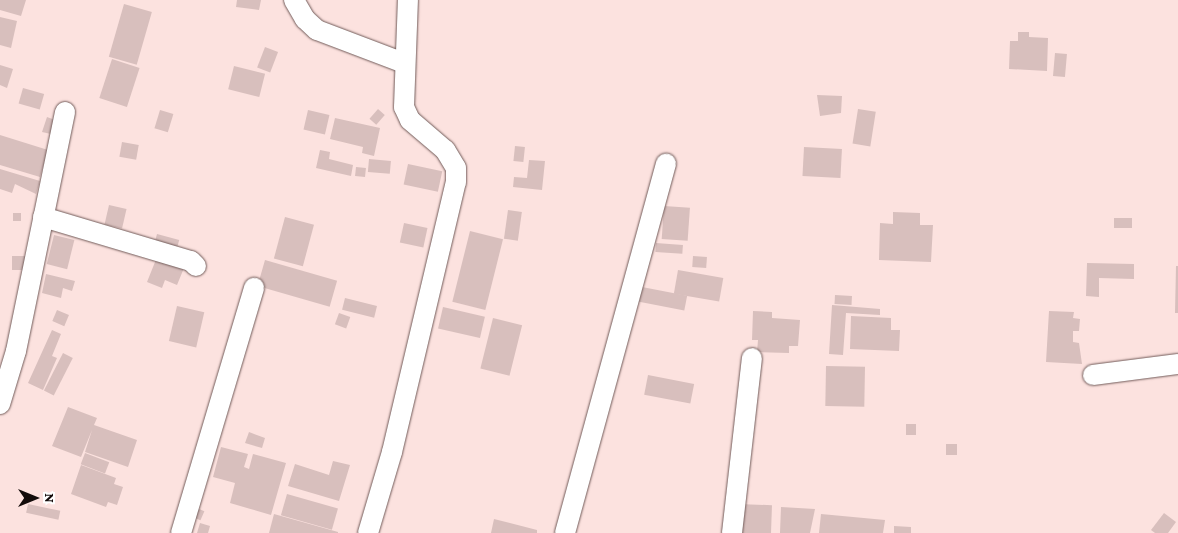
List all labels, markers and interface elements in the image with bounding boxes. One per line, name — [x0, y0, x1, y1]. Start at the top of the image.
north arrow — [10, 473, 60, 523]
text: N — [42, 493, 58, 503]

